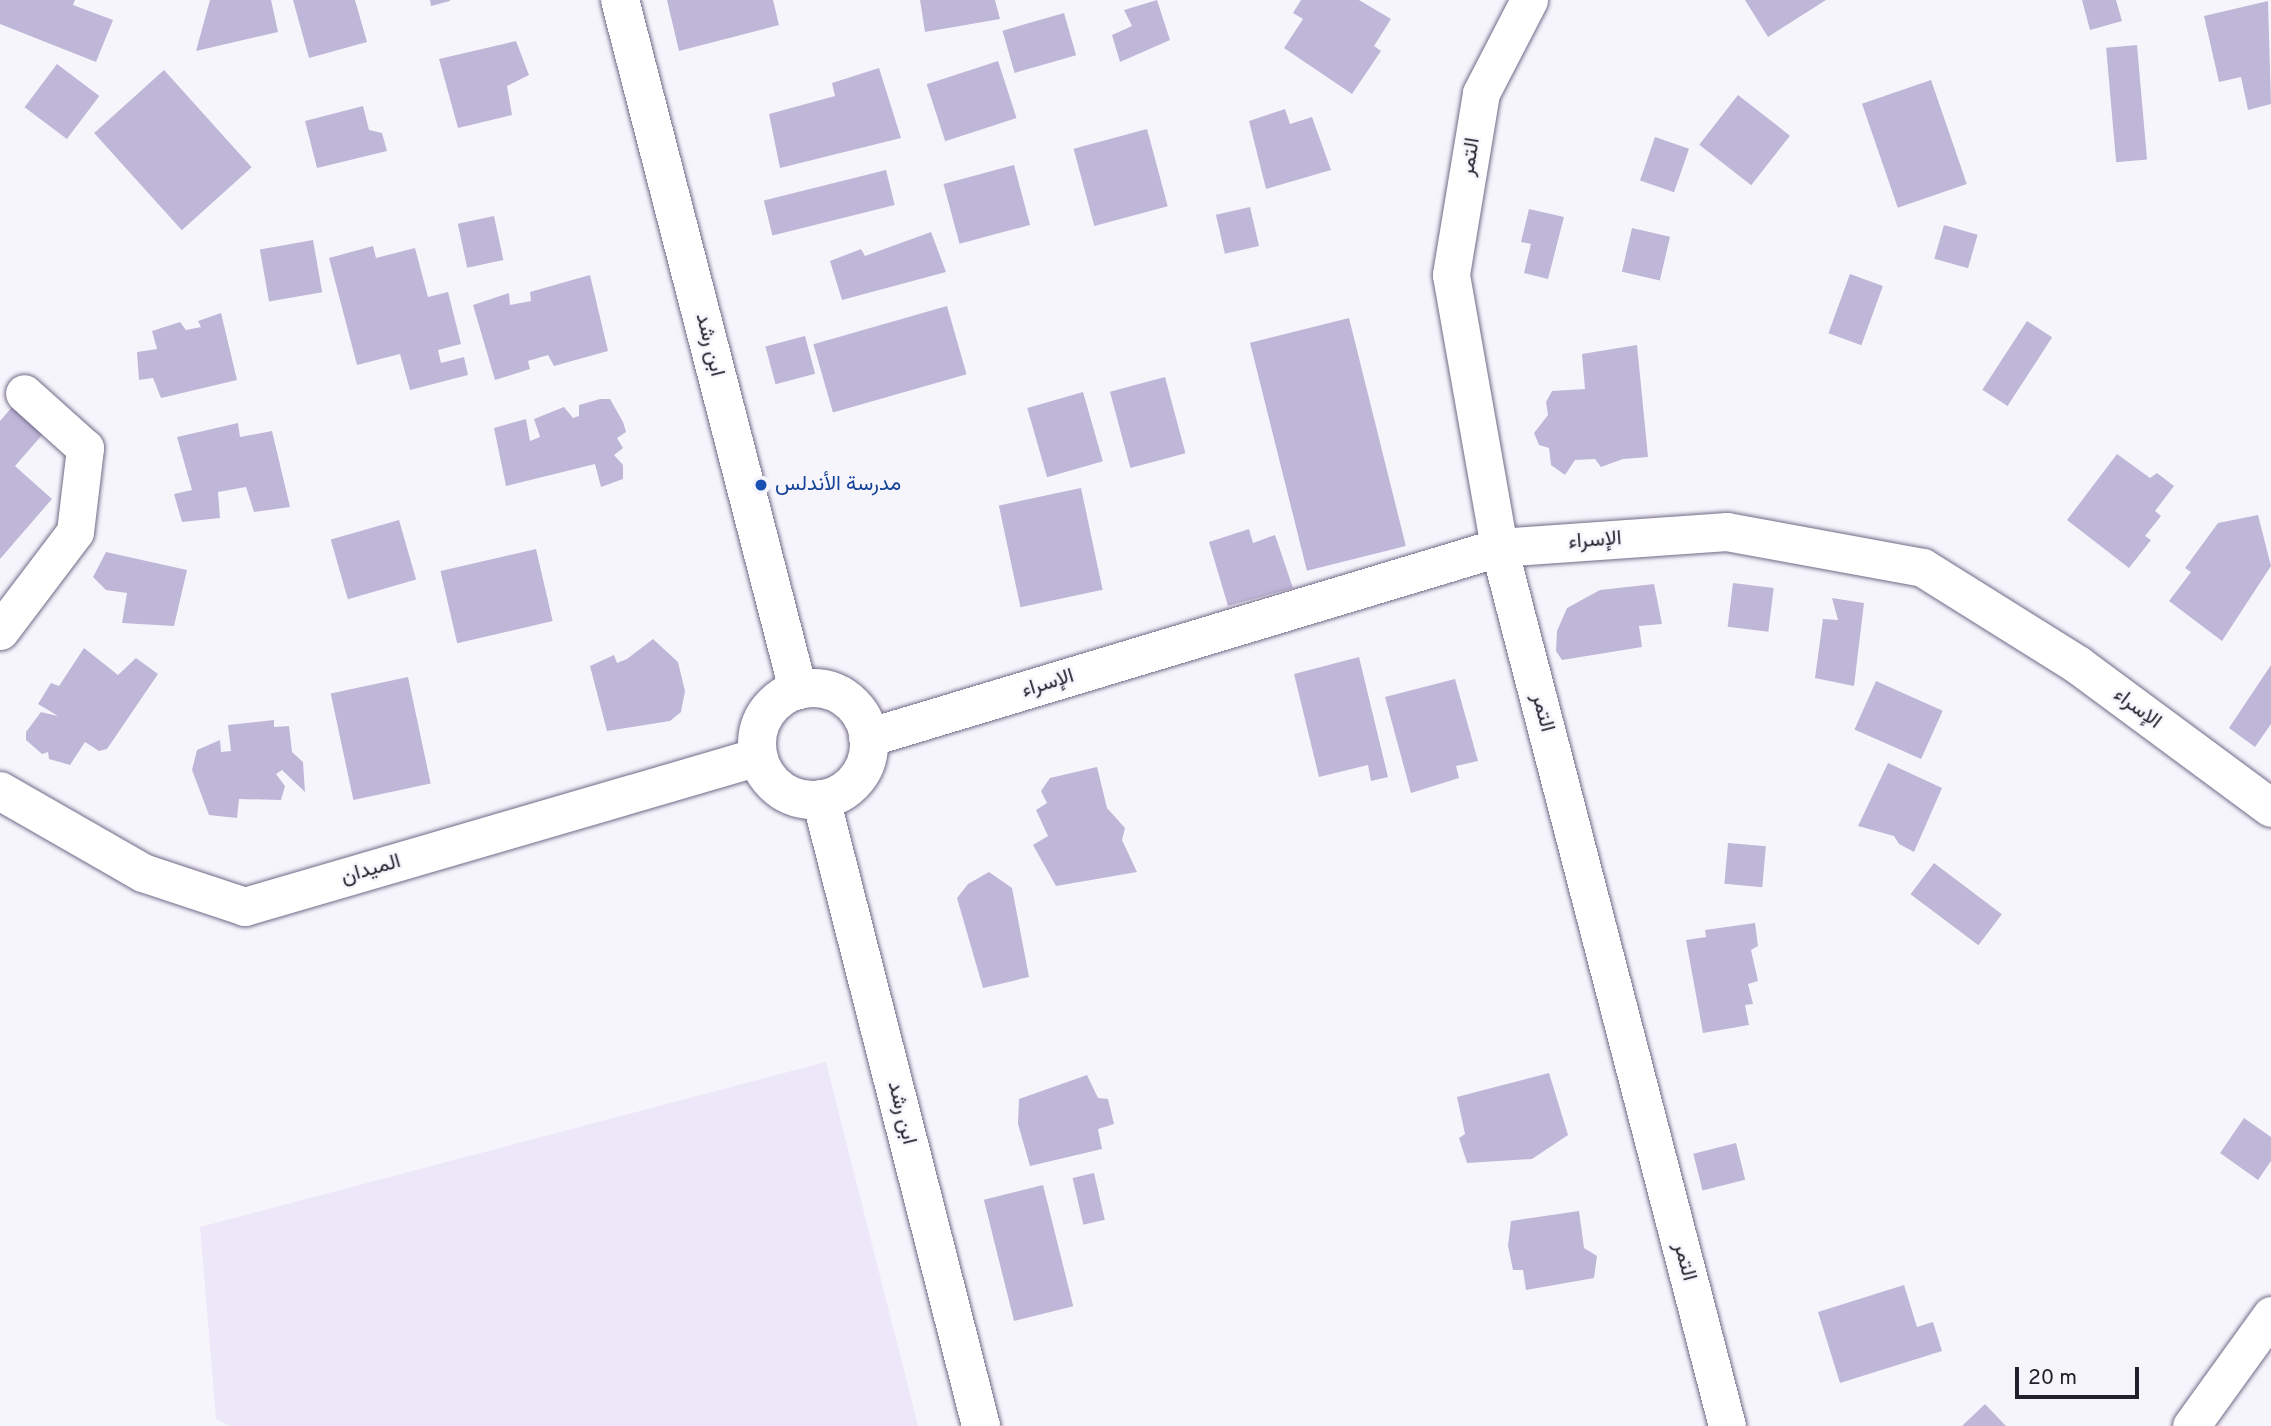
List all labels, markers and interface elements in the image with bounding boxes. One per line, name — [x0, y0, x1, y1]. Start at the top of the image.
street label: التمر — [1456, 136, 1486, 178]
street label: ابن رشد — [689, 311, 729, 379]
place label: مدرسة الأندلس — [775, 472, 901, 498]
marker: مدرسة الأندلس — [753, 477, 769, 493]
street label: الإسراء — [1567, 527, 1623, 555]
street label: الإسراء — [1019, 664, 1077, 704]
street label: الإسراء — [2108, 683, 2166, 735]
street label: التمر — [1525, 691, 1559, 735]
street label: الميدان — [338, 850, 404, 890]
street label: ابن رشد — [881, 1079, 921, 1147]
street label: التمر — [1667, 1240, 1701, 1284]
scale bar — [2019, 1352, 2143, 1396]
text: 20 m — [2028, 1365, 2077, 1392]

